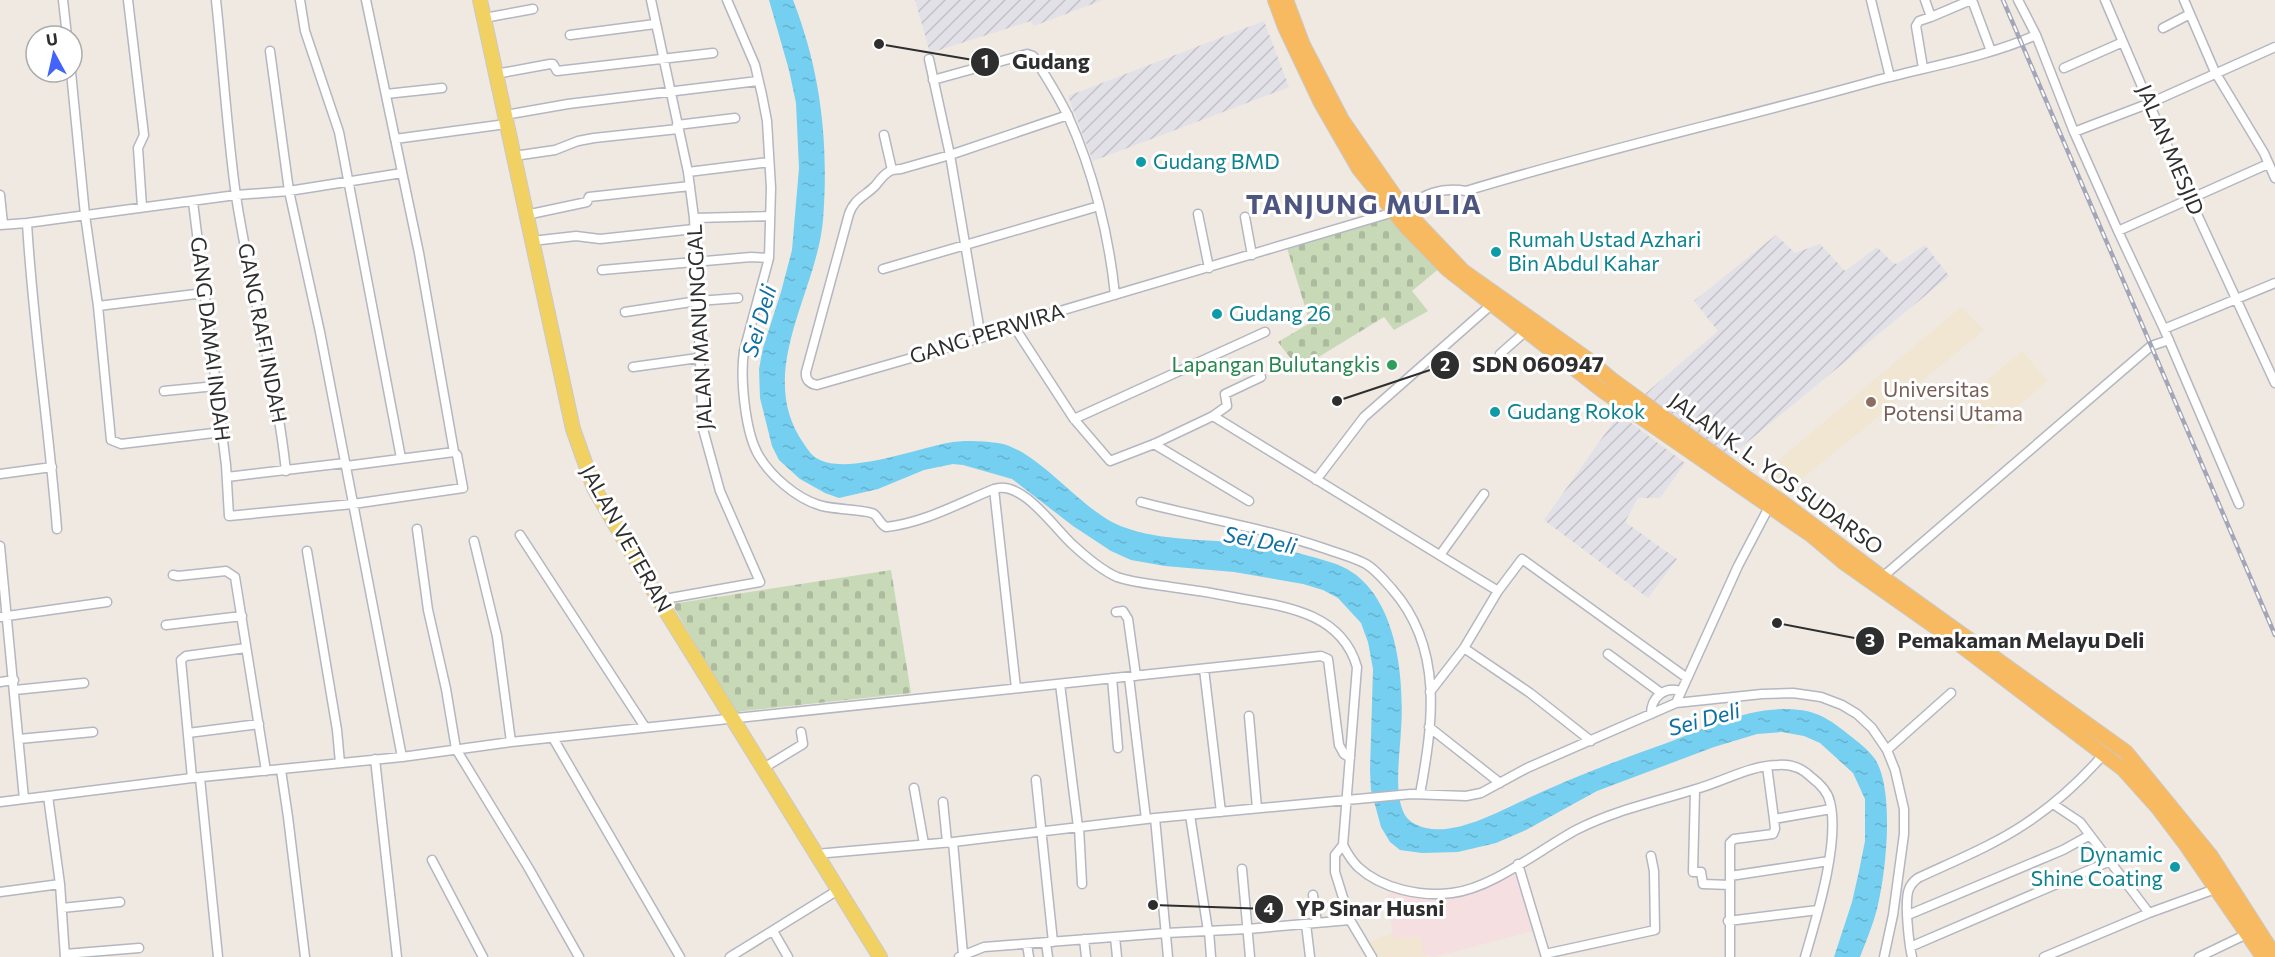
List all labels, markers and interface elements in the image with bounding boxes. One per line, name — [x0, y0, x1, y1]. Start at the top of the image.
north arrow — [24, 24, 84, 84]
text: U — [45, 28, 59, 49]
callout: Gudang — [970, 42, 1102, 82]
text: Gudang — [1012, 47, 1090, 74]
text: 1 — [981, 50, 989, 72]
street label: JALAN MESJID — [2133, 80, 2210, 218]
place label: Gudang BMD — [1153, 148, 1280, 173]
marker: Gudang BMD — [1134, 155, 1148, 169]
district label: TANJUNG MULIA — [1246, 187, 1482, 220]
street label: JALAN MANUNGGAL — [681, 224, 716, 431]
place label: Rumah Ustad Azhari Bin Abdul Kahar — [1508, 226, 1701, 275]
street label: GANG DAMAI INDAH — [187, 235, 236, 442]
street label: GANG RAFI INDAH — [234, 241, 293, 425]
marker: Rumah Ustad Azhari Bin Abdul Kahar — [1489, 245, 1503, 259]
water label: Sei Deli — [735, 281, 782, 360]
street label: GANG PERWIRA — [906, 297, 1067, 368]
place label: Gudang 26 — [1229, 300, 1331, 325]
marker: Gudang 26 — [1210, 307, 1224, 321]
callout: SDN 060947 — [1430, 345, 1616, 385]
text: SDN 060947 — [1472, 350, 1604, 377]
place label: Lapangan Bulutangkis — [1172, 351, 1380, 376]
text: 2 — [1440, 353, 1450, 375]
marker: Lapangan Bulutangkis — [1385, 358, 1399, 372]
place label: Universitas Potensi Utama — [1883, 376, 2023, 425]
street label: JALAN K. L. YOS SUDARSO — [1665, 387, 1889, 559]
marker: Universitas Potensi Utama — [1864, 395, 1878, 409]
place label: Gudang Rokok — [1507, 398, 1645, 423]
marker: Gudang Rokok — [1488, 405, 1502, 419]
street label: JALAN VETERAN — [577, 460, 678, 616]
water label: Sei Deli — [1222, 520, 1300, 559]
callout: Pemakaman Melayu Deli — [1855, 621, 2156, 661]
text: Pemakaman Melayu Deli — [1898, 626, 2144, 653]
text: 3 — [1865, 629, 1875, 651]
water label: Sei Deli — [1665, 696, 1744, 741]
place label: Dynamic Shine Coating — [2031, 841, 2163, 890]
marker: Dynamic Shine Coating — [2168, 860, 2182, 874]
callout: YP Sinar Husni — [1254, 889, 1456, 929]
text: YP Sinar Husni — [1296, 894, 1444, 921]
text: 4 — [1263, 897, 1275, 919]

